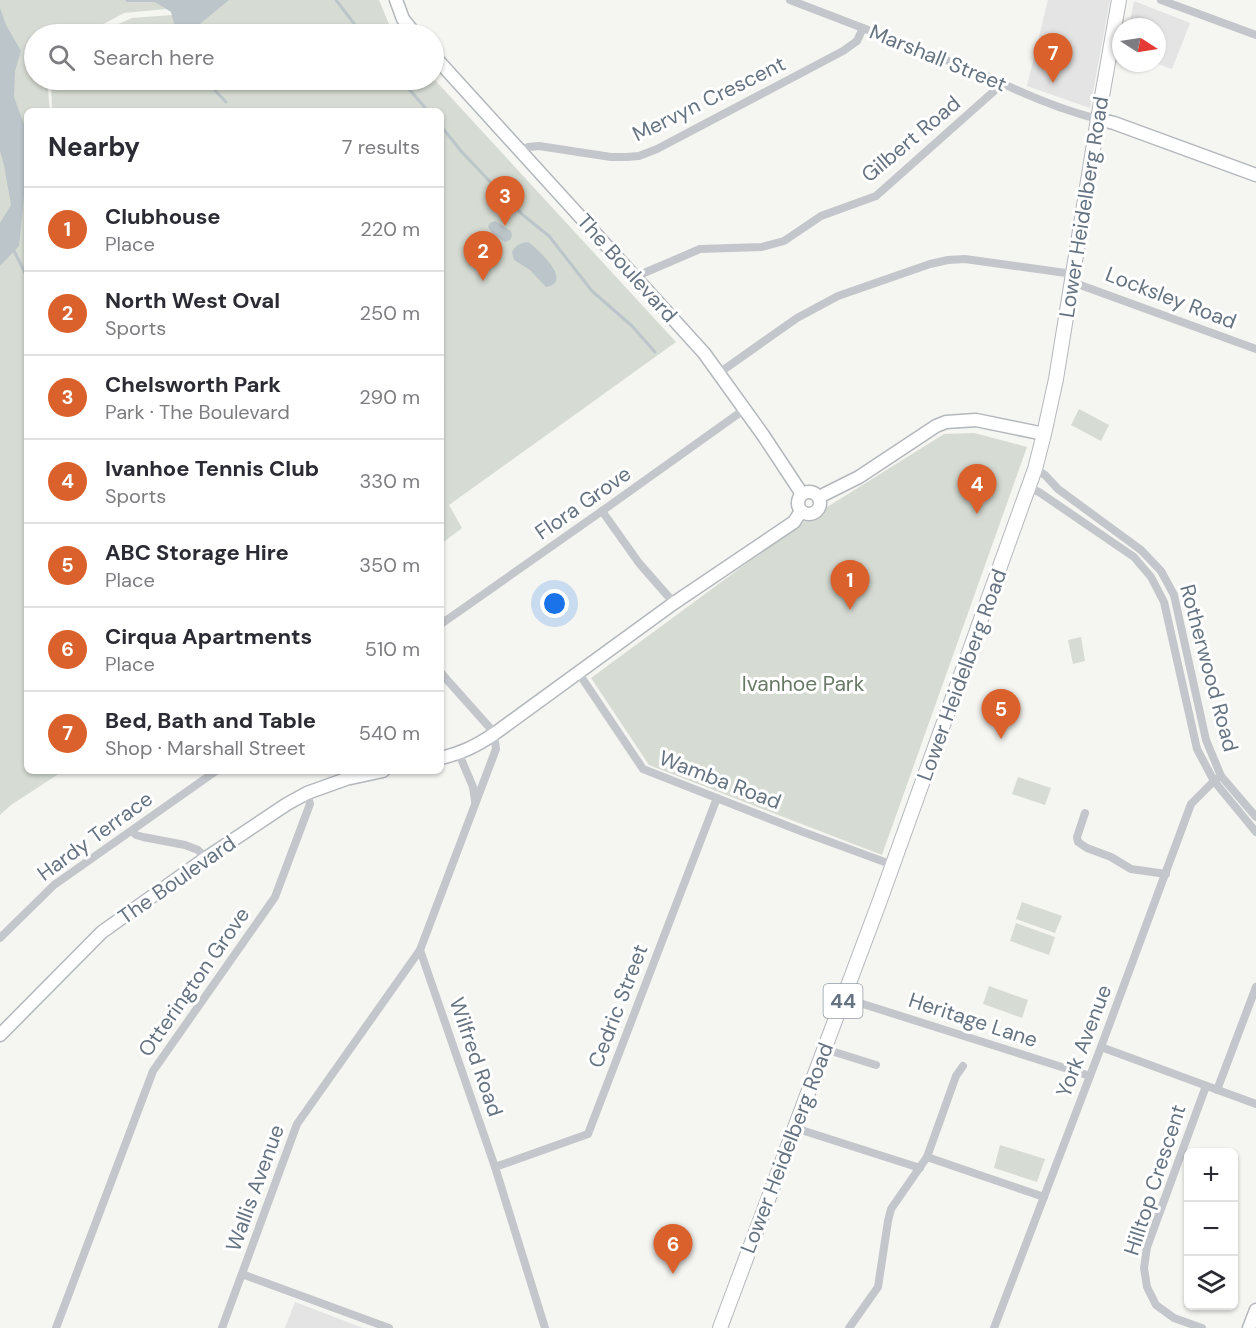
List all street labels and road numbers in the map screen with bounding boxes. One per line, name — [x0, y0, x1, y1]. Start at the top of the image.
street label: Marshall Street — [865, 18, 1011, 98]
street label: Mervyn Crescent — [628, 50, 790, 148]
street label: Gilbert Road — [856, 89, 966, 189]
street label: Lower Heidelberg Road — [1053, 94, 1115, 320]
street label: The Boulevard — [571, 208, 683, 328]
street label: Locksley Road — [1102, 260, 1240, 336]
street label: Flora Grove — [530, 460, 636, 546]
street label: Lower Heidelberg Road — [911, 565, 1013, 785]
street label: Rotherwood Road — [1173, 581, 1245, 755]
street label: Wamba Road — [655, 744, 785, 816]
street label: Hardy Terrace — [32, 785, 158, 887]
street label: The Boulevard — [113, 829, 241, 931]
street label: Otterington Grove — [132, 902, 256, 1062]
street label: Cedric Street — [582, 940, 654, 1072]
street label: York Avenue — [1050, 981, 1118, 1101]
road number: 44 — [824, 984, 862, 1018]
street label: Heritage Lane — [905, 986, 1041, 1054]
street label: Wilfred Road — [443, 994, 509, 1120]
street label: Lower Heidelberg Road — [734, 1039, 840, 1257]
street label: Hilltop Crescent — [1117, 1101, 1193, 1259]
street label: Wallis Avenue — [219, 1121, 291, 1255]

